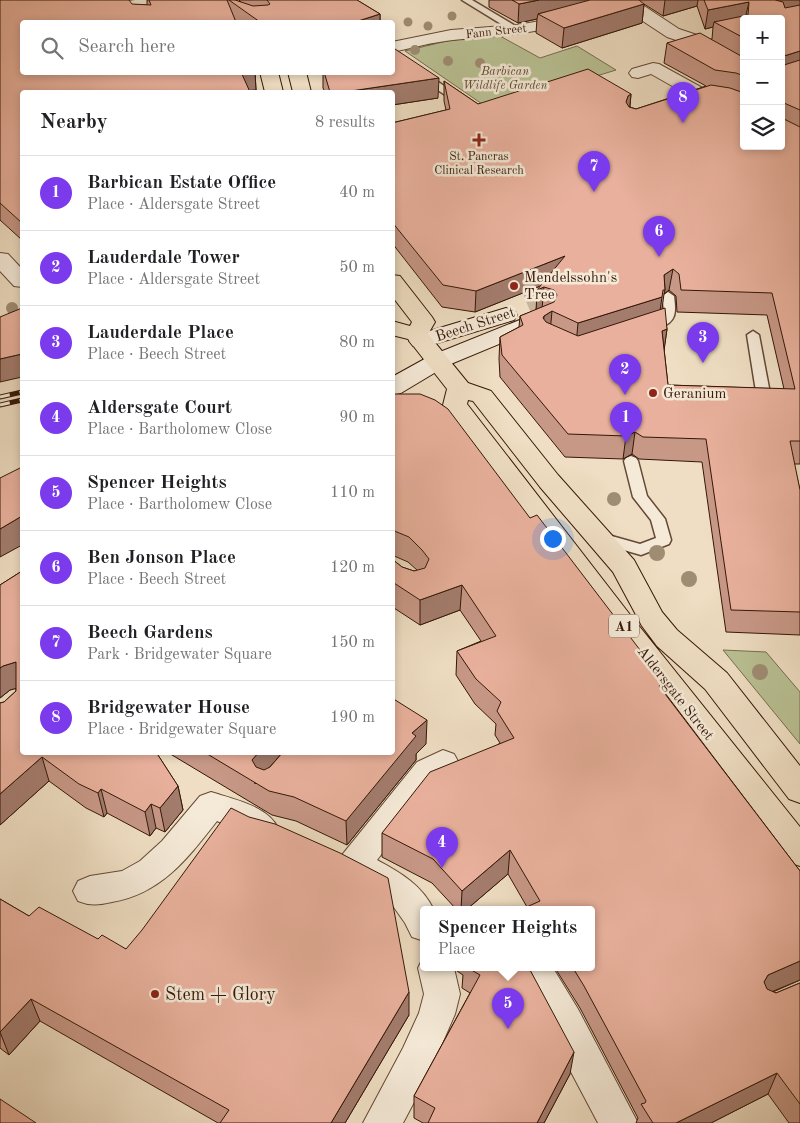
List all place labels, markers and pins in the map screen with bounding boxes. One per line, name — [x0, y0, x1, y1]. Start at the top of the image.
pin: 8 — [667, 82, 699, 123]
marker: St. Pancras Clinical Research — [472, 133, 486, 147]
place label: St. Pancras Clinical Research — [434, 151, 524, 177]
pin: 7 — [578, 151, 610, 192]
pin: 6 — [643, 216, 675, 257]
place label: Mendelssohn's Tree — [524, 271, 617, 303]
marker: Mendelssohn's Tree — [508, 280, 520, 292]
pin: 3 — [687, 322, 719, 363]
pin: 2 — [609, 354, 641, 395]
marker: Geranium — [647, 387, 659, 399]
place label: Geranium — [663, 387, 726, 402]
pin: 1 — [610, 402, 642, 443]
pin: 4 — [426, 827, 458, 868]
place label: Stem + Glory — [165, 986, 276, 1004]
marker: Stem + Glory — [149, 988, 161, 1000]
pin: 5 — [492, 988, 524, 1029]

